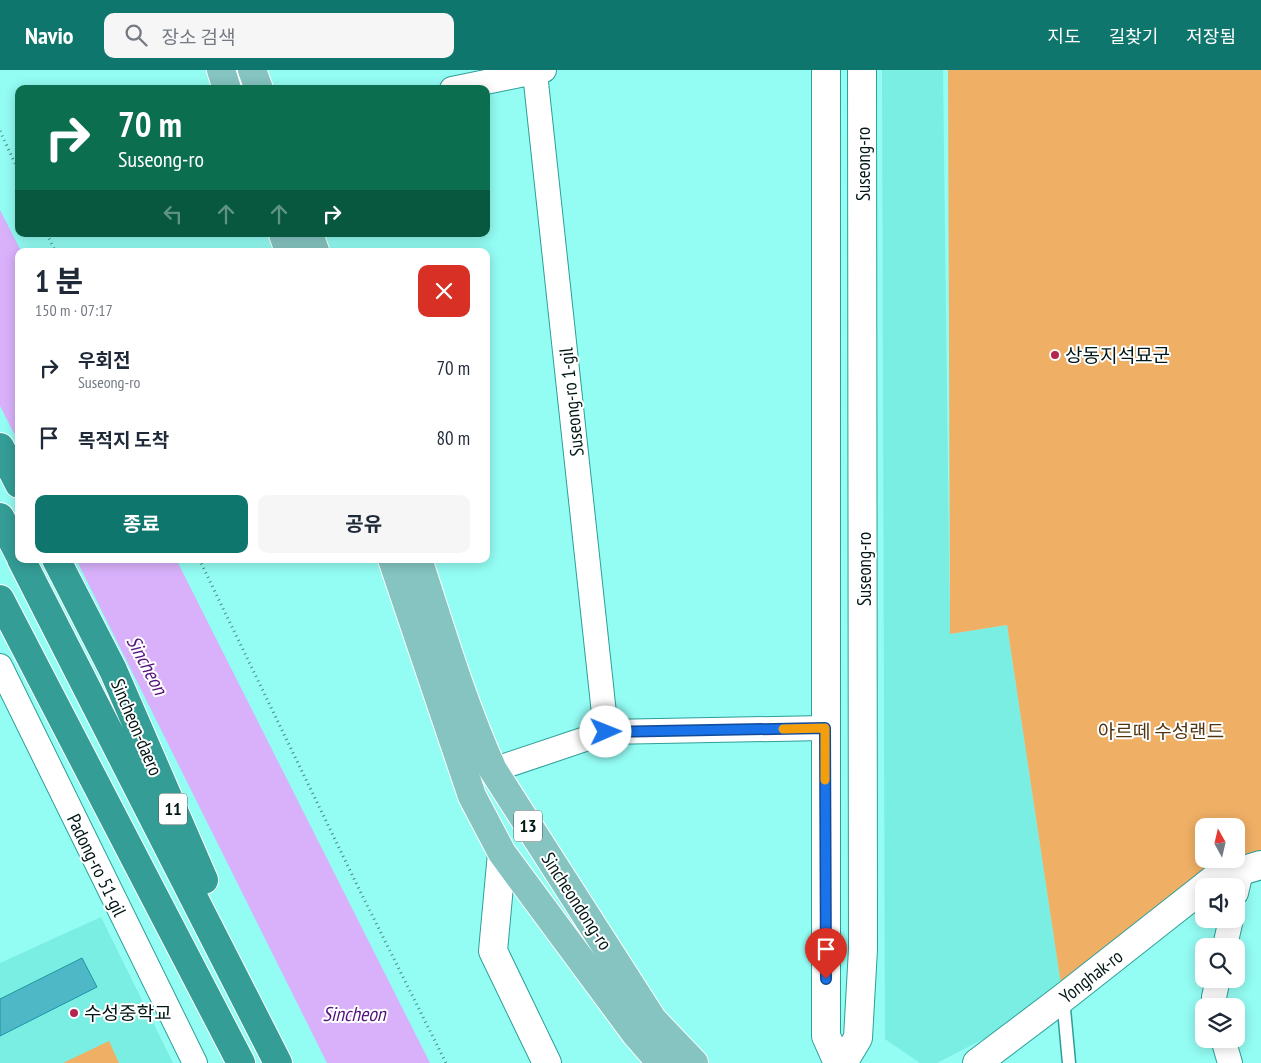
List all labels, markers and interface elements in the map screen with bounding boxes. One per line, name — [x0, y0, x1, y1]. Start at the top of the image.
search box — [104, 13, 454, 58]
text: Navio — [25, 20, 74, 51]
icon: search — [122, 21, 150, 49]
text: 장소 검색 — [162, 25, 235, 49]
text: 지도 — [1048, 25, 1081, 48]
text: 길찾기 — [1109, 25, 1158, 48]
text: 저장됨 — [1186, 25, 1236, 48]
text: 70 m — [118, 101, 182, 147]
icon: right — [35, 105, 100, 170]
street label: Suseong-ro — [851, 127, 875, 201]
text: Suseong-ro — [118, 145, 204, 173]
icon: left — [159, 200, 187, 228]
icon: ahead — [212, 200, 240, 228]
icon: ahead — [265, 200, 293, 228]
icon: right — [318, 200, 346, 228]
text: 1 분 — [35, 261, 83, 300]
button: close — [418, 265, 470, 317]
text: 150 m · 07:17 — [35, 300, 113, 320]
place label: 상동지석묘군 — [1065, 343, 1170, 367]
street label: Suseong-ro 1-gil — [553, 346, 589, 457]
text: 우회전 — [78, 348, 130, 372]
marker: 상동지석묘군 — [1049, 349, 1061, 361]
icon: right — [35, 354, 63, 382]
text: 70 m — [437, 356, 470, 380]
text: Suseong-ro — [78, 372, 140, 392]
icon: arrive — [35, 424, 63, 452]
text: 80 m — [437, 426, 470, 450]
text: 목적지 도착 — [78, 428, 169, 452]
button: 종료 — [35, 495, 248, 553]
button: 공유 — [258, 495, 470, 553]
street label: Suseong-ro — [852, 532, 876, 606]
water label: Sincheon — [121, 631, 174, 700]
street label: Sincheon-daero — [106, 675, 168, 779]
position arrow — [579, 705, 631, 757]
park label: 아르떼 수성랜드 — [1098, 719, 1224, 743]
road number: 11 — [159, 794, 187, 824]
street label: Padong-ro 51-gil — [62, 810, 132, 921]
road number: 13 — [514, 810, 542, 841]
north arrow — [1195, 818, 1245, 868]
map controls — [1195, 818, 1245, 1048]
street label: Sincheondong-ro — [536, 848, 618, 954]
button: sound — [1195, 878, 1245, 928]
pin — [805, 928, 847, 979]
icon: arrive — [812, 935, 840, 963]
button: search — [1195, 938, 1245, 988]
street label: Yonghak-ro — [1055, 944, 1127, 1008]
button: layers — [1195, 998, 1245, 1048]
place label: 수성중학교 — [84, 1001, 171, 1025]
water label: Sincheon — [322, 1001, 387, 1027]
marker: 수성중학교 — [68, 1007, 80, 1019]

